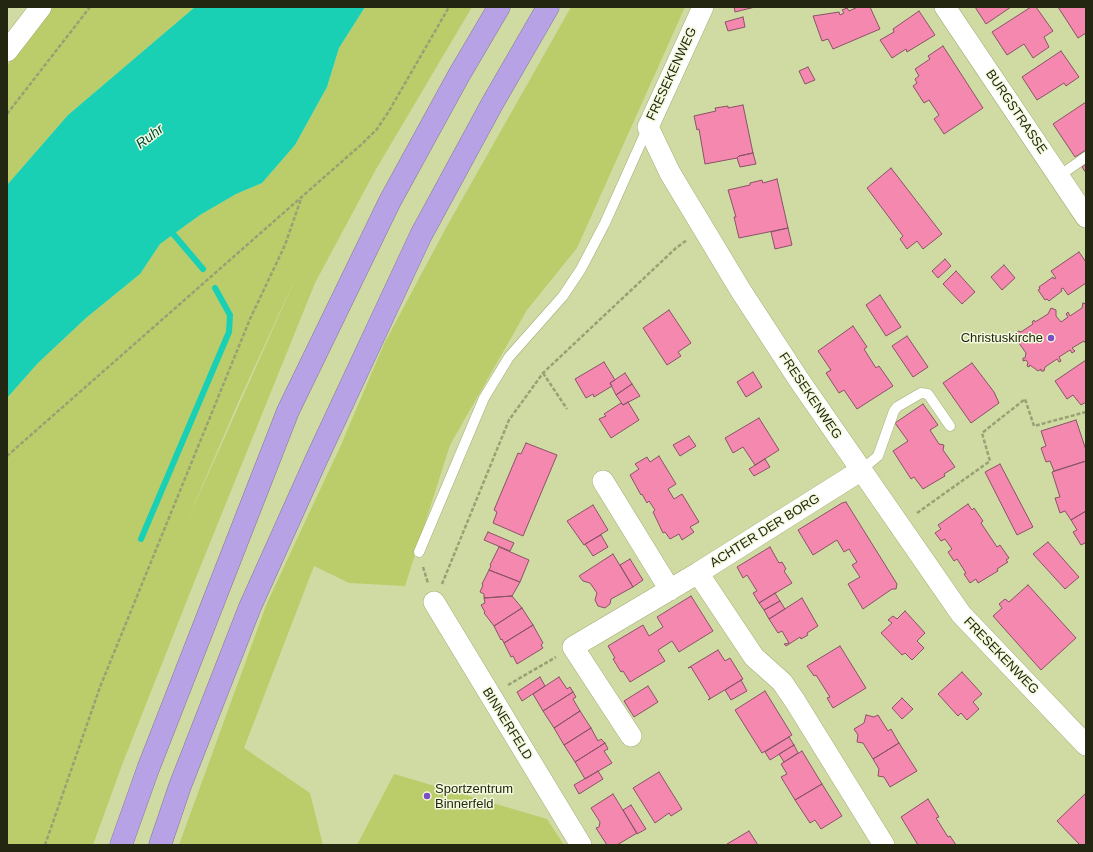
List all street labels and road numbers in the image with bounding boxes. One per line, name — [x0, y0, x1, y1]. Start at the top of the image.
street label: FRESEKENWEG — [644, 25, 700, 123]
street label: BURGSTRASSE — [982, 67, 1050, 157]
street label: FRESEKENWEG — [775, 350, 845, 442]
street label: ACHTER DER BORG — [707, 491, 823, 571]
street label: FRESEKENWEG — [960, 614, 1042, 698]
street label: BINNERFELD — [479, 685, 535, 763]

